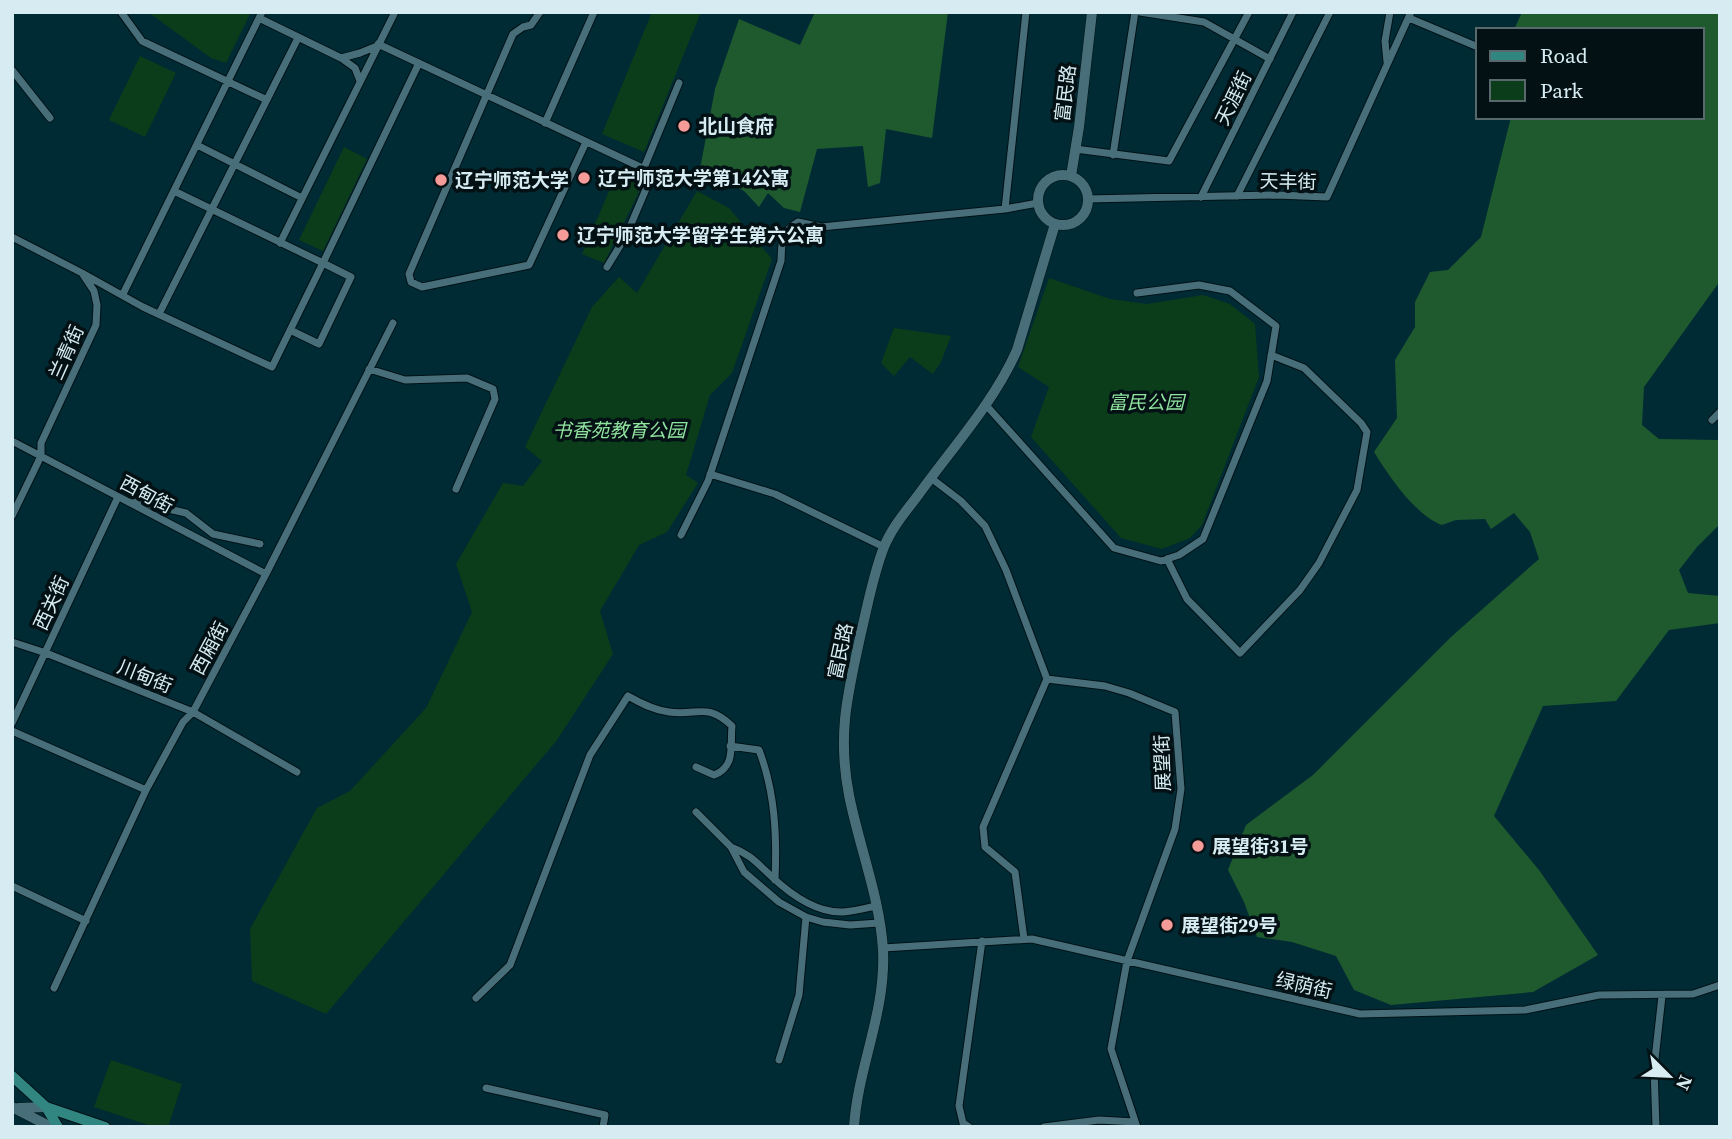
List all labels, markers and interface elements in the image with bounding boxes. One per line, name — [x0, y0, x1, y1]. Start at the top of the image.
legend — [1476, 28, 1704, 119]
text: Road — [1540, 41, 1588, 70]
street label: 富民路 — [1049, 63, 1081, 123]
street label: 天涯街 — [1209, 67, 1257, 129]
text: Park — [1540, 76, 1584, 105]
place label: 北山食府 — [698, 113, 774, 139]
marker: 北山食府 — [676, 118, 692, 134]
place label: 辽宁师范大学第14公寓 — [598, 165, 790, 191]
place label: 辽宁师范大学 — [455, 167, 569, 193]
street label: 天丰街 — [1259, 168, 1317, 194]
marker: 辽宁师范大学第14公寓 — [576, 170, 592, 186]
marker: 辽宁师范大学 — [433, 172, 449, 188]
place label: 辽宁师范大学留学生第六公寓 — [577, 222, 824, 248]
marker: 辽宁师范大学留学生第六公寓 — [555, 227, 571, 243]
street label: 兰青街 — [43, 321, 89, 383]
park label: 富民公园 — [1108, 389, 1187, 415]
park label: 书香苑教育公园 — [552, 417, 688, 443]
street label: 西甸街 — [116, 469, 178, 519]
street label: 西关街 — [27, 572, 75, 634]
street label: 西厢街 — [184, 617, 234, 679]
street label: 富民路 — [821, 620, 859, 682]
street label: 川甸街 — [114, 653, 176, 699]
street label: 展望街 — [1148, 734, 1176, 792]
place label: 展望街31号 — [1212, 833, 1309, 859]
marker: 展望街31号 — [1190, 838, 1206, 854]
place label: 展望街29号 — [1181, 912, 1278, 938]
marker: 展望街29号 — [1159, 917, 1175, 933]
street label: 绿荫街 — [1273, 966, 1335, 1004]
north arrow — [1634, 1041, 1704, 1111]
text: N — [1670, 1071, 1699, 1095]

